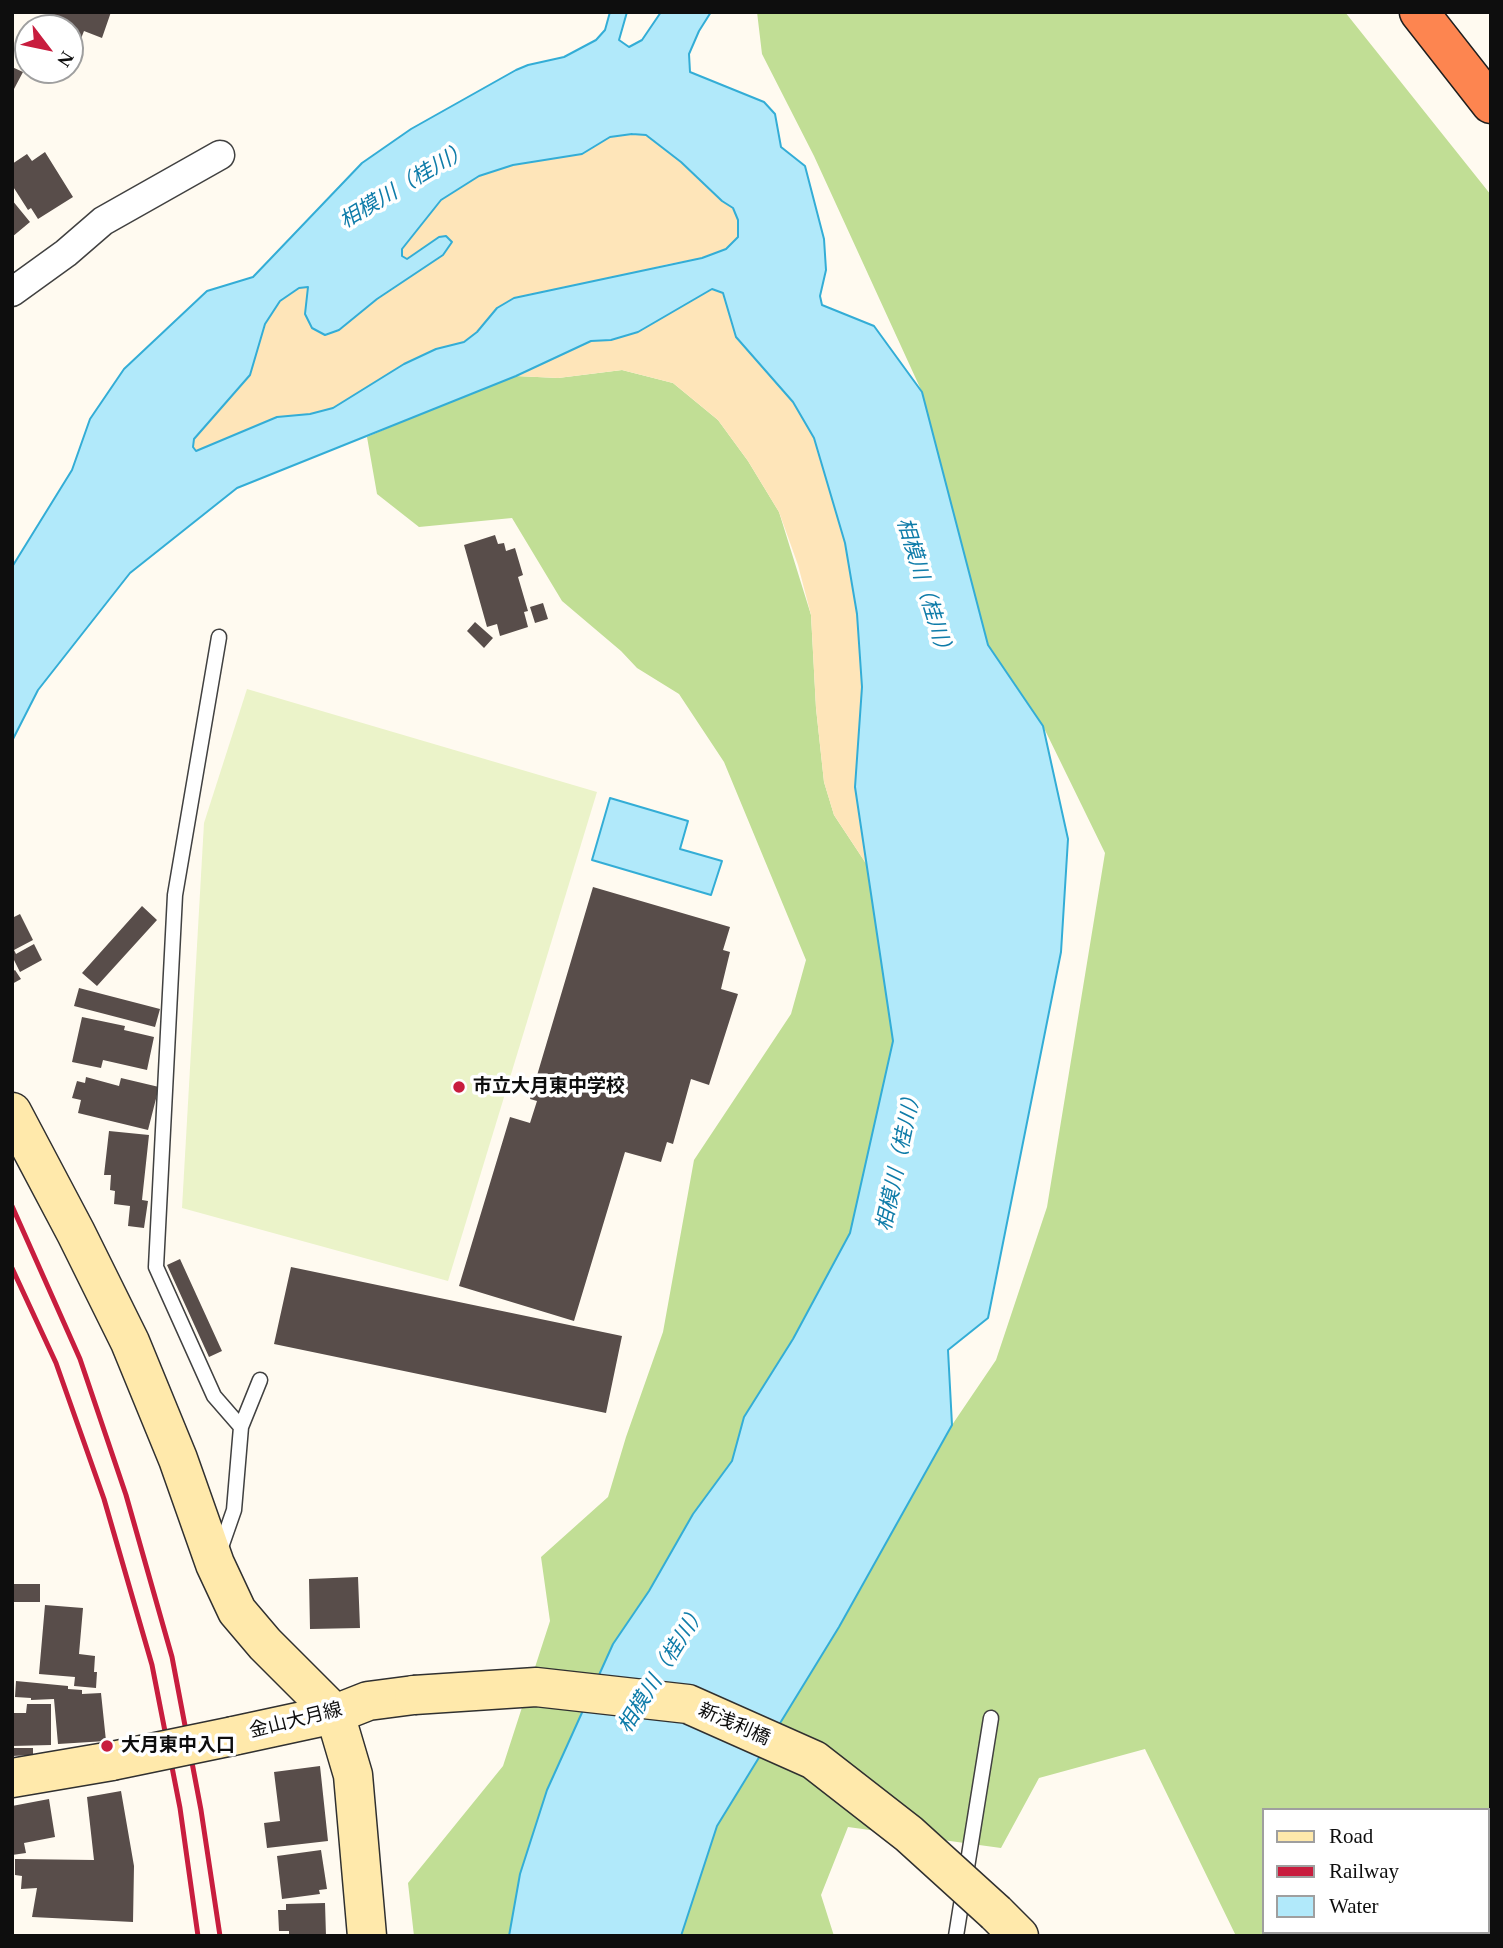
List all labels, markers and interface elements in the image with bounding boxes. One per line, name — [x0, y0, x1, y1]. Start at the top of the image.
north arrow — [14, 14, 84, 84]
text: N — [53, 48, 78, 71]
water label: 相模川（桂川） — [336, 137, 474, 235]
water label: 相模川（桂川） — [890, 515, 958, 663]
place label: 市立大月東中学校 — [473, 1076, 625, 1098]
marker: 市立大月東中学校 — [451, 1079, 467, 1095]
water label: 相模川（桂川） — [872, 1084, 928, 1234]
water label: 相模川（桂川） — [613, 1600, 713, 1738]
street label: 金山大月線 — [247, 1698, 345, 1744]
street label: 新浅利橋 — [695, 1699, 773, 1751]
place label: 大月東中入口 — [121, 1735, 235, 1757]
marker: 大月東中入口 — [99, 1738, 115, 1754]
legend — [1262, 1808, 1489, 1934]
text: Road — [1329, 1824, 1373, 1848]
text: Railway — [1329, 1859, 1399, 1883]
text: Water — [1329, 1894, 1379, 1918]

